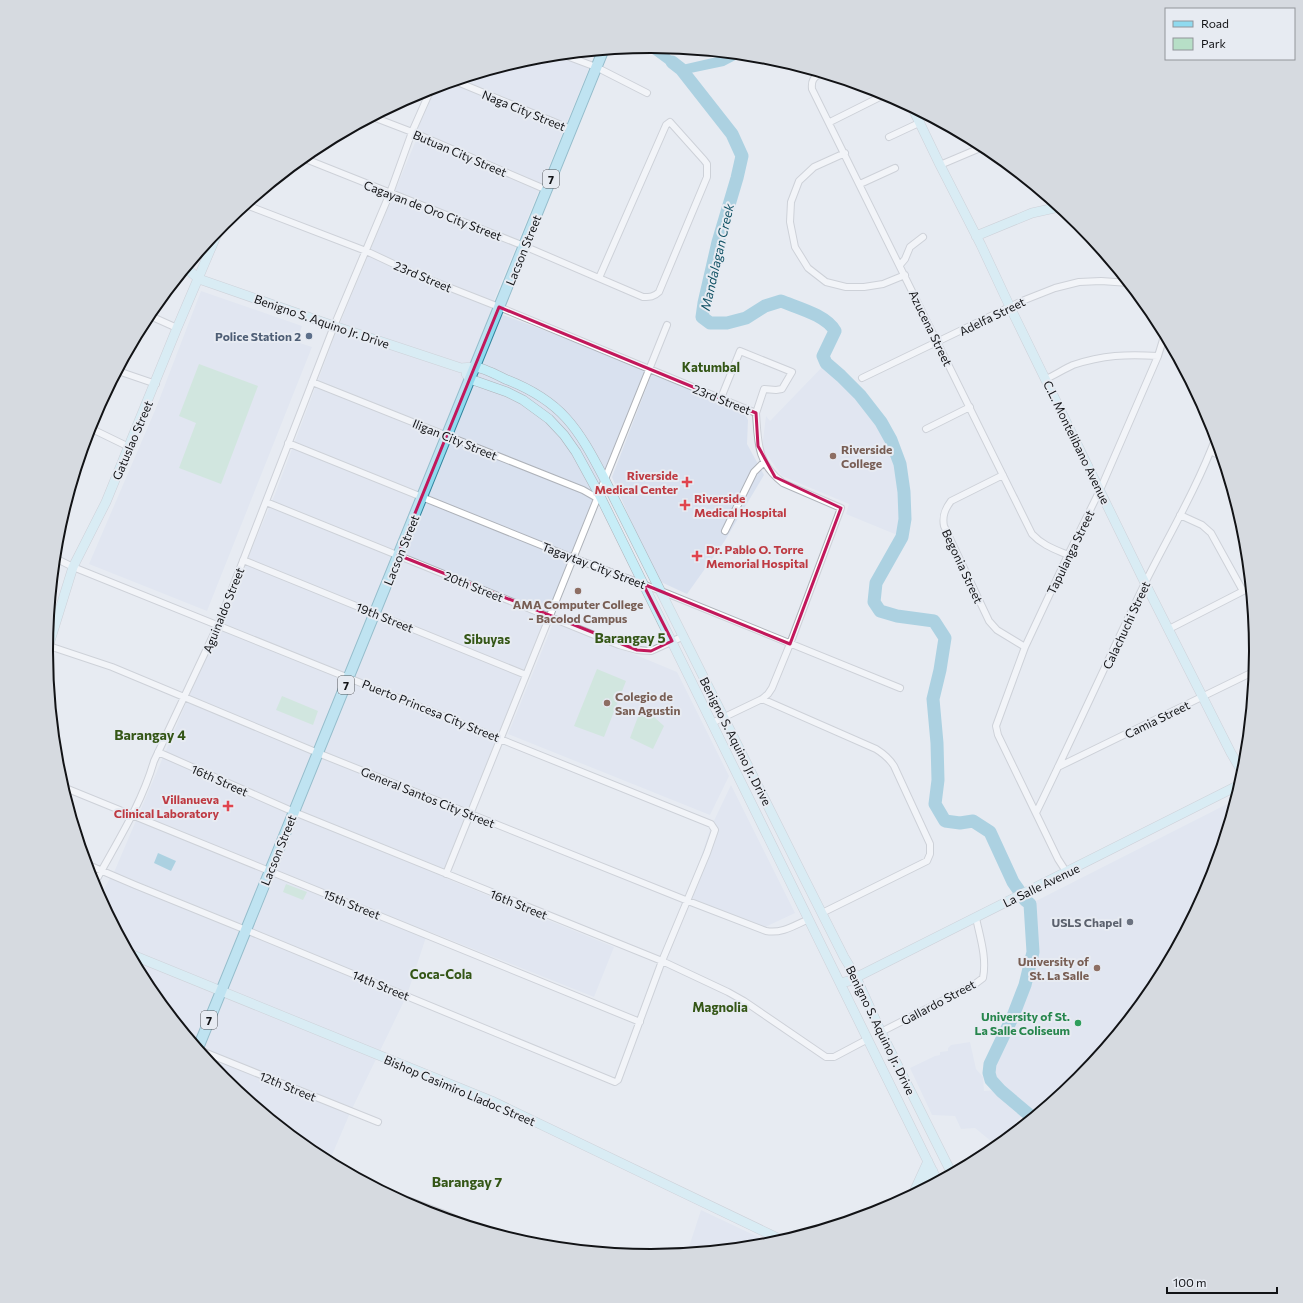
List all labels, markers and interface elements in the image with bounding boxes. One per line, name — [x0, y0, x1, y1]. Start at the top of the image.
legend — [1165, 8, 1295, 60]
text: Road — [1201, 16, 1229, 30]
text: Park — [1201, 36, 1227, 50]
street label: Naga City Street — [480, 87, 568, 133]
street label: Butuan City Street — [411, 127, 509, 179]
road number: 7 — [543, 170, 559, 188]
street label: Cagayan de Oro City Street — [362, 177, 504, 243]
water label: Mandalagan Creek — [697, 201, 737, 312]
street label: Lacson Street — [502, 213, 544, 287]
street label: 23rd Street — [392, 258, 454, 294]
street label: Azucena Street — [907, 288, 955, 368]
street label: Benigno S. Aquino Jr. Drive — [252, 291, 391, 352]
street label: Adelfa Street — [957, 294, 1027, 338]
place label: Police Station 2 — [215, 329, 301, 343]
marker: Police Station 2 — [304, 331, 314, 341]
district label: Katumbal — [682, 359, 740, 375]
street label: C.L. Montelibano Avenue — [1041, 378, 1113, 506]
street label: 23rd Street — [691, 381, 753, 417]
street label: Gatuslao Street — [109, 398, 155, 482]
street label: Iligan City Street — [411, 416, 499, 462]
place label: Riverside College — [841, 442, 892, 470]
marker: Riverside College — [828, 451, 838, 461]
place label: Riverside Medical Center — [594, 468, 678, 496]
marker: Riverside Medical Center — [681, 476, 693, 488]
place label: Riverside Medical Hospital — [694, 491, 787, 519]
marker: Riverside Medical Hospital — [679, 499, 691, 511]
street label: Tapulanga Street — [1044, 508, 1096, 596]
street label: Lacson Street — [380, 513, 422, 587]
street label: Begonia Street — [940, 527, 986, 605]
street label: Tagaytay City Street — [540, 539, 648, 591]
place label: Dr. Pablo O. Torre Memorial Hospital — [706, 542, 808, 570]
marker: Dr. Pablo O. Torre Memorial Hospital — [691, 550, 703, 562]
street label: Aguinaldo Street — [199, 565, 247, 655]
street label: 20th Street — [442, 568, 506, 604]
street label: Calachuchi Street — [1099, 579, 1153, 671]
marker: AMA Computer College - Bacolod Campus — [573, 586, 583, 596]
place label: AMA Computer College - Bacolod Campus — [513, 597, 643, 625]
street label: 19th Street — [354, 599, 416, 635]
district label: Barangay 5 — [594, 629, 666, 646]
district label: Sibuyas — [464, 631, 510, 647]
street label: Benigno S. Aquino Jr. Drive — [697, 675, 774, 808]
road number: 7 — [338, 676, 354, 694]
street label: Puerto Princesa City Street — [360, 676, 502, 744]
place label: Colegio de San Agustin — [615, 689, 680, 717]
street label: Camia Street — [1122, 697, 1192, 741]
marker: Colegio de San Agustin — [602, 698, 612, 708]
district label: Barangay 4 — [114, 726, 186, 743]
street label: 16th Street — [190, 761, 251, 799]
street label: General Santos City Street — [359, 764, 497, 830]
place label: Villanueva Clinical Laboratory — [114, 792, 219, 820]
marker: Villanueva Clinical Laboratory — [222, 800, 234, 812]
street label: Lacson Street — [257, 813, 299, 887]
street label: La Salle Avenue — [1000, 860, 1082, 910]
street label: 15th Street — [322, 886, 383, 922]
street label: 16th Street — [488, 886, 550, 922]
place label: USLS Chapel — [1051, 915, 1122, 929]
marker: USLS Chapel — [1125, 917, 1135, 927]
place label: University of St. La Salle — [1018, 954, 1089, 982]
street label: Benigno S. Aquino Jr. Drive — [843, 963, 918, 1097]
marker: University of St. La Salle — [1092, 963, 1102, 973]
district label: Coca-Cola — [410, 966, 472, 982]
street label: 14th Street — [350, 967, 412, 1003]
street label: Gallardo Street — [898, 976, 978, 1028]
district label: Magnolia — [692, 999, 748, 1015]
place label: University of St. La Salle Coliseum — [975, 1009, 1070, 1037]
road number: 7 — [201, 1011, 217, 1029]
marker: University of St. La Salle Coliseum — [1073, 1018, 1083, 1028]
street label: Bishop Casimiro Lladoc Street — [382, 1052, 538, 1128]
street label: 12th Street — [258, 1068, 318, 1104]
district label: Barangay 7 — [432, 1173, 503, 1190]
scale bar — [1167, 1269, 1277, 1295]
text: 100 m — [1173, 1275, 1207, 1289]

